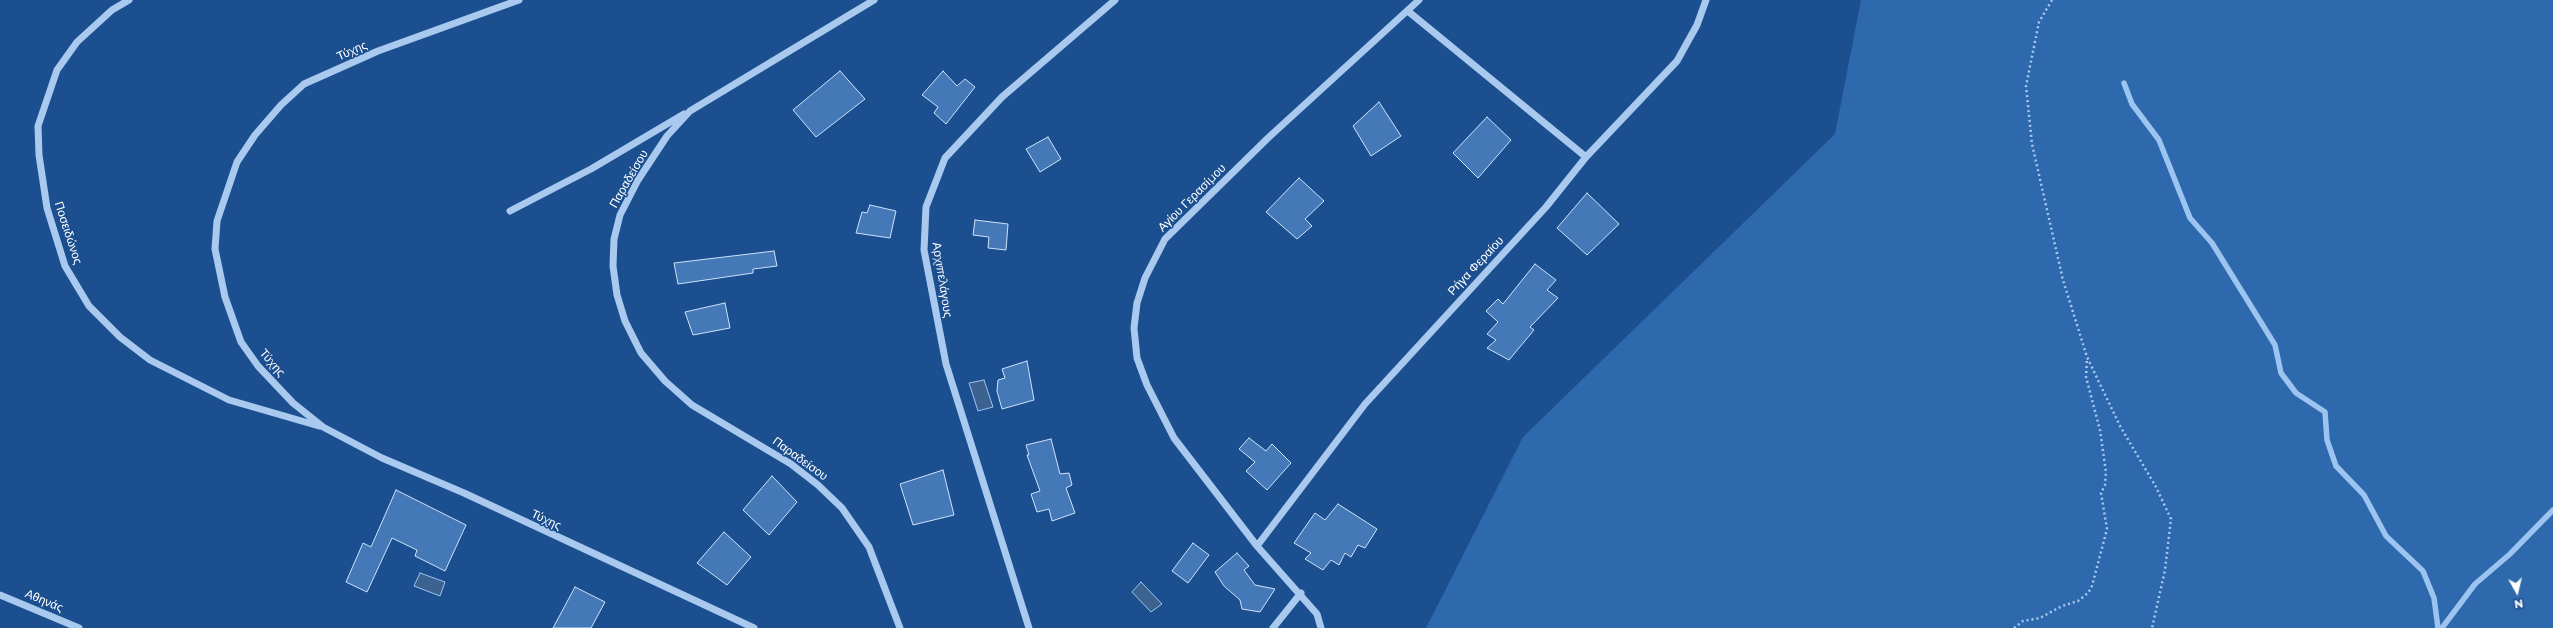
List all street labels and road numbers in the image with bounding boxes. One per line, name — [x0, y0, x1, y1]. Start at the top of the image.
street label: Τύχης — [335, 38, 369, 64]
street label: Παραδείσου — [607, 147, 651, 211]
street label: Αγίου Γερασίμου — [1155, 161, 1229, 235]
street label: Ποσειδώνος — [51, 200, 85, 266]
street label: Ρήγα Φεραίου — [1445, 234, 1507, 298]
street label: Αρχιπελάγους — [929, 241, 955, 319]
street label: Τύχης — [256, 346, 288, 380]
street label: Παραδείσου — [770, 434, 830, 484]
street label: Τύχης — [529, 507, 563, 533]
street label: Αθηνάς — [23, 587, 65, 615]

